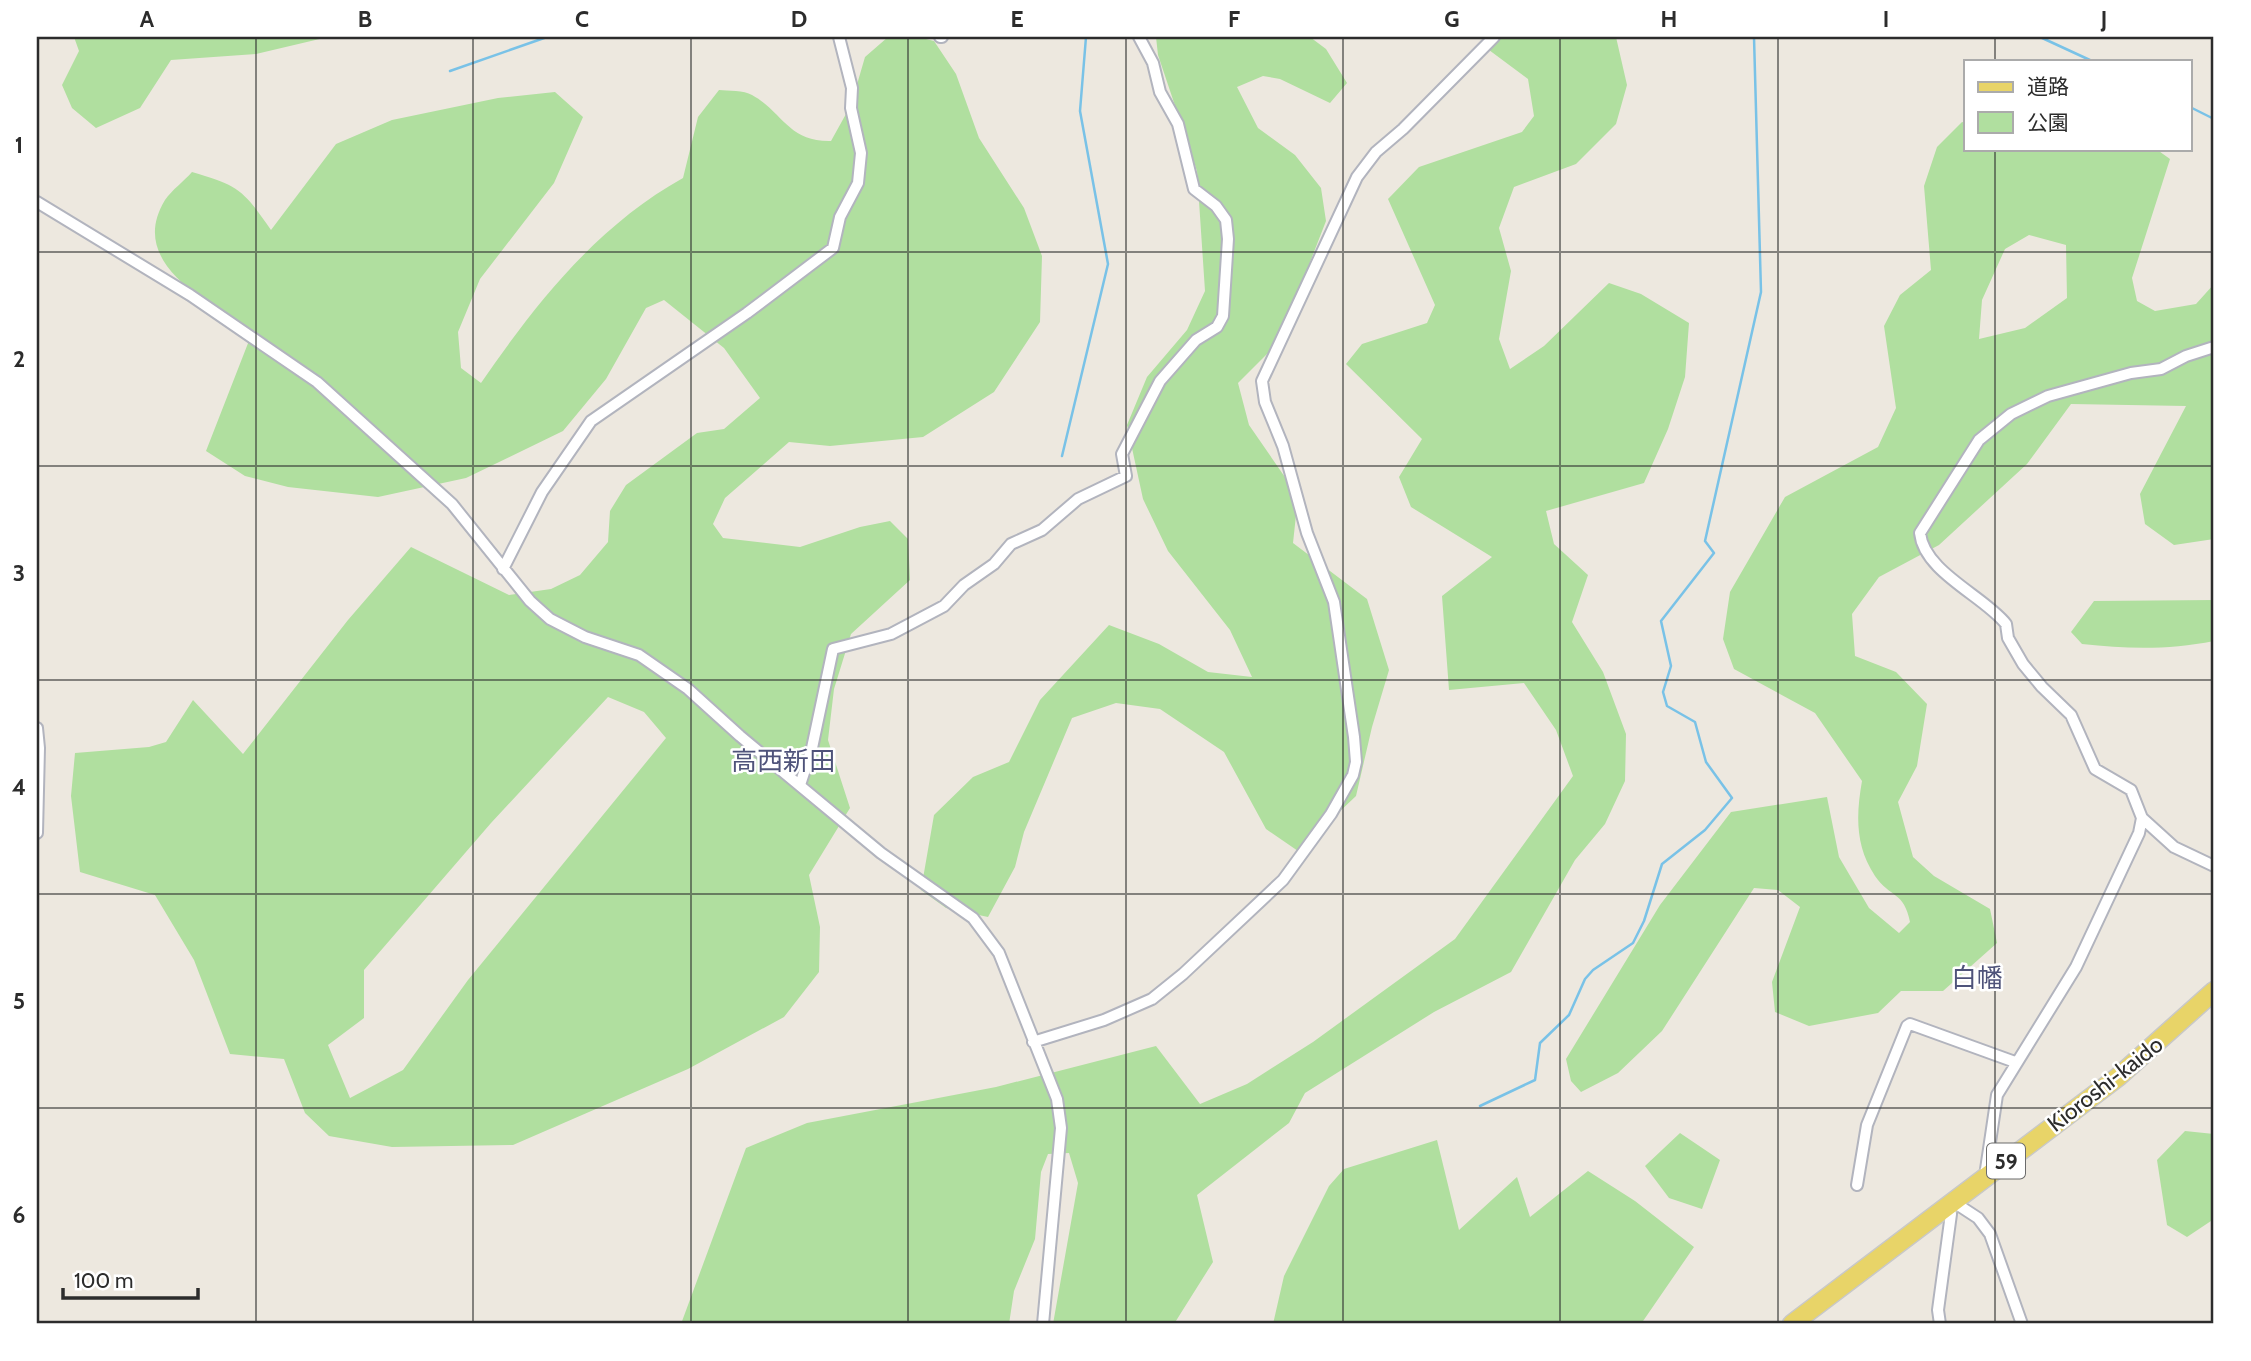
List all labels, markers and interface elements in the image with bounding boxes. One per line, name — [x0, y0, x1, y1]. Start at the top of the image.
text: A — [140, 5, 155, 33]
text: B — [358, 5, 372, 33]
text: C — [575, 5, 589, 33]
text: D — [791, 5, 807, 33]
text: E — [1010, 5, 1024, 33]
text: F — [1228, 5, 1240, 33]
text: G — [1444, 5, 1460, 33]
text: H — [1661, 5, 1677, 33]
text: I — [1883, 5, 1889, 33]
text: J — [2100, 5, 2107, 33]
legend — [1964, 60, 2192, 150]
text: 道路 — [2027, 74, 2069, 99]
text: 公園 — [2027, 110, 2069, 135]
text: 1 — [15, 131, 23, 159]
text: 2 — [13, 345, 25, 373]
text: 3 — [13, 559, 25, 587]
district label: 高西新田 — [731, 745, 835, 777]
text: 4 — [12, 773, 26, 801]
district label: 白幡 — [1951, 962, 2003, 994]
text: 5 — [13, 987, 25, 1015]
street label: Kioroshi-kaido — [2042, 1030, 2168, 1138]
road number: 59 — [1987, 1144, 2025, 1178]
text: 6 — [13, 1201, 25, 1229]
scale bar — [63, 1256, 198, 1300]
text: 100 m — [74, 1268, 133, 1293]

